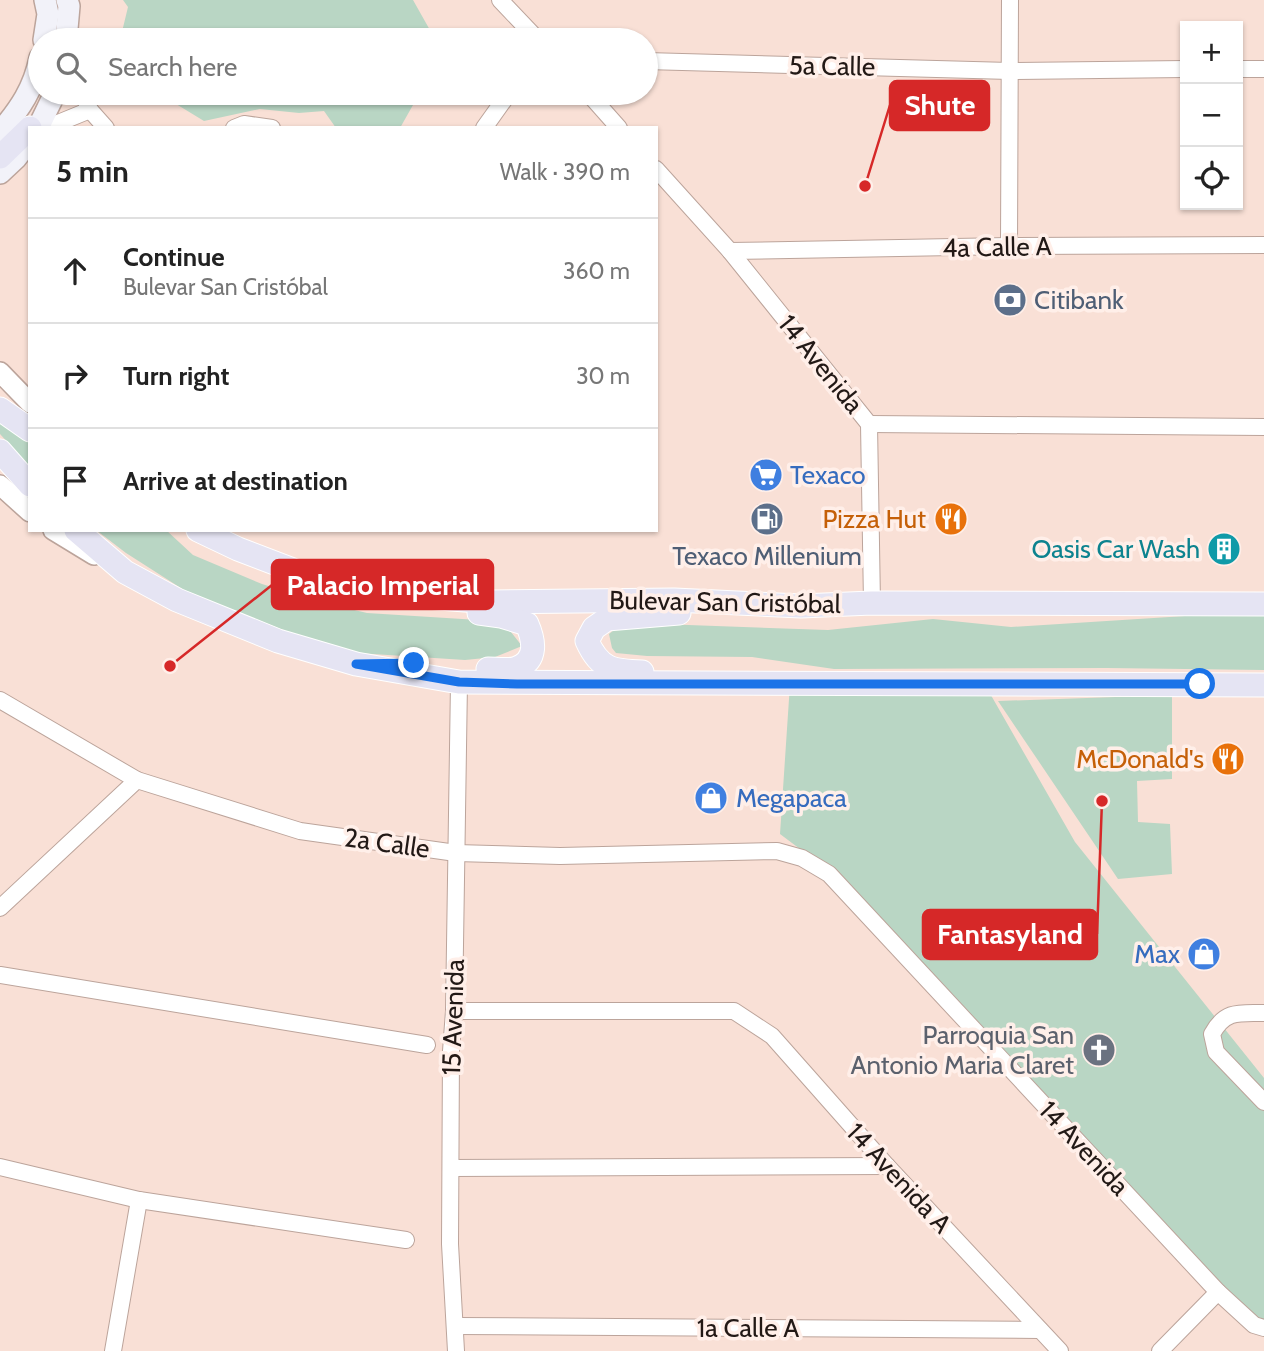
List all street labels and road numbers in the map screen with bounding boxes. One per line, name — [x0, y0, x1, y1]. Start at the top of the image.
street label: 5a Calle — [789, 49, 875, 83]
street label: 4a Calle A — [942, 230, 1052, 264]
street label: 14 Avenida — [772, 308, 871, 420]
street label: Bulevar San Cristóbal — [609, 584, 841, 620]
street label: 2a Calle — [342, 821, 432, 865]
street label: 15 Avenida — [435, 958, 471, 1076]
street label: 14 Avenida — [1032, 1094, 1136, 1202]
street label: 14 Avenida A — [840, 1116, 958, 1240]
street label: 1a Calle A — [697, 1312, 799, 1344]

